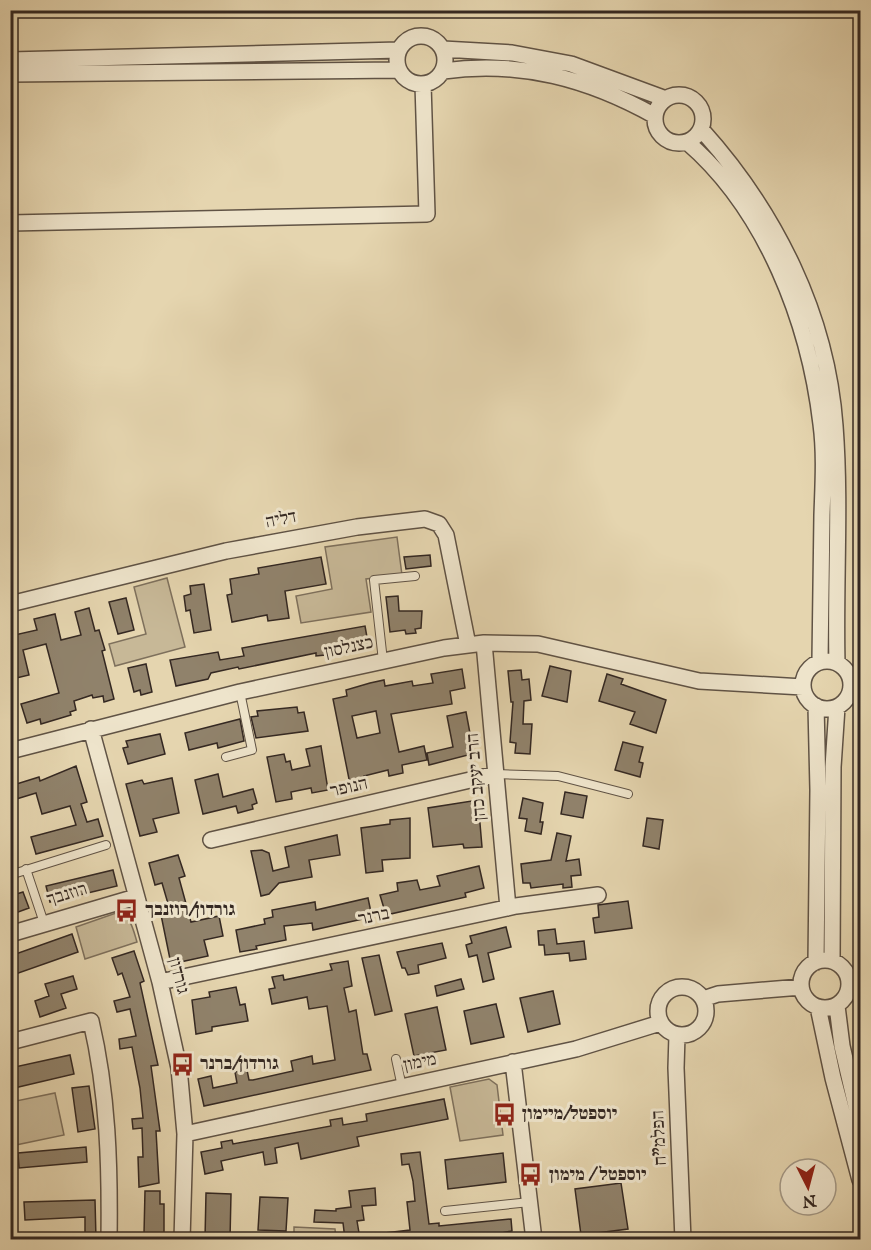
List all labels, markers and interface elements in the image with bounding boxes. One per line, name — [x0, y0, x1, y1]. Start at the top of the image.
street label: דליה — [263, 506, 299, 534]
street label: כצנלסון — [322, 632, 376, 664]
street label: הרב יעקב כהן — [462, 732, 492, 822]
street label: הנופר — [328, 772, 370, 804]
street label: רוזנבך — [44, 878, 90, 912]
bus stop icon: גורדון/רוזנבך — [114, 897, 140, 923]
place label: גורדון/רוזנבך — [145, 899, 236, 922]
street label: ברנר — [356, 902, 392, 932]
street label: גורדון — [162, 955, 194, 997]
street label: מימון — [401, 1048, 439, 1078]
bus stop icon: גורדון/ברנר — [169, 1051, 195, 1077]
place label: גורדון/ברנר — [200, 1053, 279, 1076]
bus stop icon: יוספטל/מיימון — [491, 1101, 517, 1127]
place label: יוספטל/מיימון — [522, 1103, 617, 1126]
street label: הפלמ"ח — [647, 1110, 673, 1166]
north arrow — [778, 1157, 838, 1217]
bus stop icon: יוספטל / מימון — [518, 1162, 544, 1188]
place label: יוספטל / מימון — [549, 1164, 647, 1187]
text: N — [801, 1189, 818, 1211]

